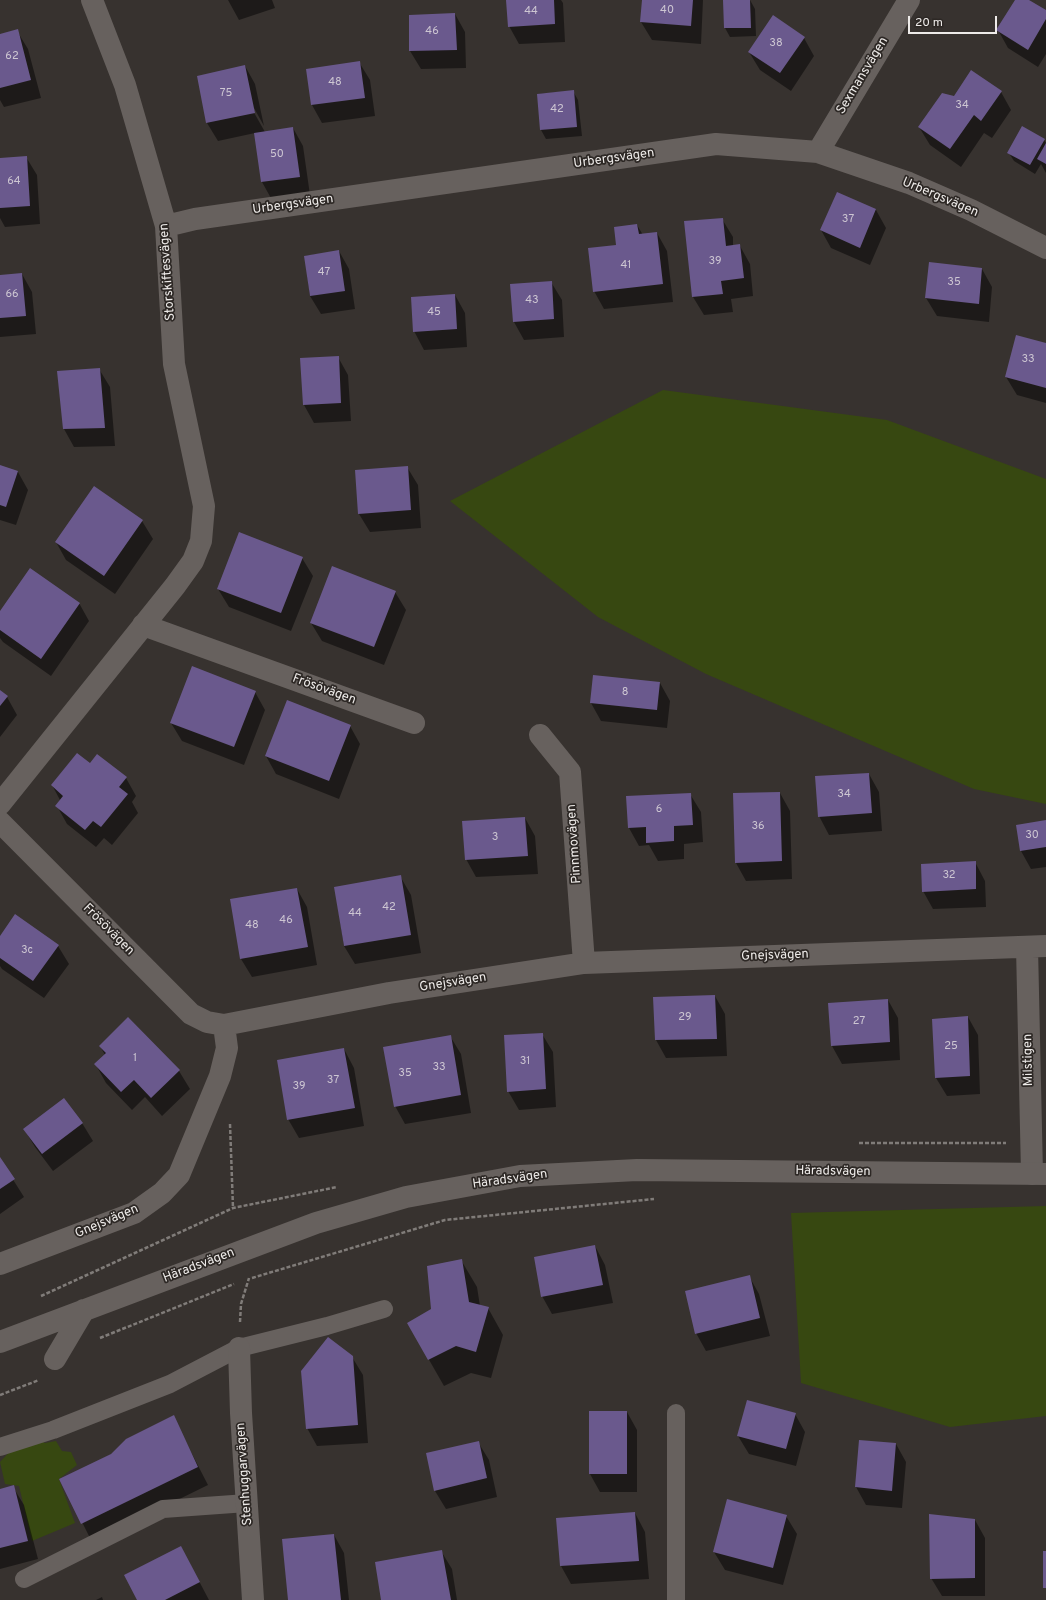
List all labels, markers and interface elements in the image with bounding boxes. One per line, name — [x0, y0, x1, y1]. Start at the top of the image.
house number: 40 — [660, 4, 674, 18]
house number: 44 — [524, 5, 538, 19]
scale bar — [910, 8, 999, 34]
text: 20 m — [915, 15, 943, 31]
house number: 46 — [425, 25, 439, 39]
street label: Sexmansvägen — [834, 35, 892, 117]
house number: 38 — [769, 37, 783, 51]
house number: 62 — [5, 50, 19, 64]
house number: 48 — [328, 76, 342, 90]
house number: 75 — [220, 87, 232, 101]
house number: 34 — [955, 99, 969, 113]
house number: 42 — [550, 103, 564, 117]
street label: Urbergsvägen — [573, 146, 655, 172]
house number: 50 — [270, 148, 284, 162]
house number: 64 — [7, 175, 21, 189]
street label: Urbergsvägen — [899, 175, 981, 221]
street label: Urbergsvägen — [252, 192, 334, 218]
house number: 37 — [842, 213, 854, 227]
street label: Storskiftesvägen — [157, 223, 179, 321]
house number: 39 — [709, 255, 721, 269]
house number: 41 — [621, 259, 631, 273]
house number: 47 — [318, 266, 330, 280]
house number: 35 — [947, 276, 961, 290]
house number: 66 — [5, 288, 19, 302]
house number: 43 — [525, 294, 539, 308]
house number: 45 — [427, 306, 441, 320]
house number: 33 — [1021, 353, 1035, 367]
street label: Frösövägen — [290, 671, 358, 709]
house number: 8 — [622, 686, 628, 700]
house number: 34 — [837, 788, 851, 802]
house number: 6 — [656, 803, 662, 817]
street label: Pinnmovägen — [564, 804, 586, 884]
house number: 36 — [751, 820, 765, 834]
house number: 30 — [1025, 829, 1039, 843]
house number: 3 — [492, 831, 498, 845]
house number: 32 — [942, 869, 956, 883]
street label: Frösövägen — [79, 901, 137, 959]
house number: 42 — [382, 901, 396, 915]
house number: 44 — [348, 907, 362, 921]
house number: 46 — [279, 914, 293, 928]
house number: 48 — [245, 919, 259, 933]
house number: 3c — [21, 944, 33, 958]
street label: Gnejsvägen — [741, 947, 809, 965]
street label: Gnejsvägen — [418, 970, 488, 996]
house number: 29 — [678, 1011, 692, 1025]
house number: 27 — [853, 1015, 865, 1029]
street label: Milstigen — [1021, 1033, 1037, 1087]
house number: 25 — [944, 1040, 958, 1054]
house number: 1 — [133, 1052, 137, 1066]
house number: 31 — [520, 1055, 530, 1069]
house number: 33 — [432, 1061, 446, 1075]
house number: 35 — [398, 1067, 412, 1081]
house number: 37 — [327, 1074, 339, 1088]
house number: 39 — [293, 1080, 305, 1094]
street label: Häradsvägen — [795, 1164, 871, 1180]
street label: Häradsvägen — [472, 1167, 548, 1193]
street label: Gnejsvägen — [73, 1202, 141, 1242]
street label: Häradsvägen — [161, 1245, 237, 1287]
street label: Stenhuggarvägen — [234, 1422, 256, 1526]

